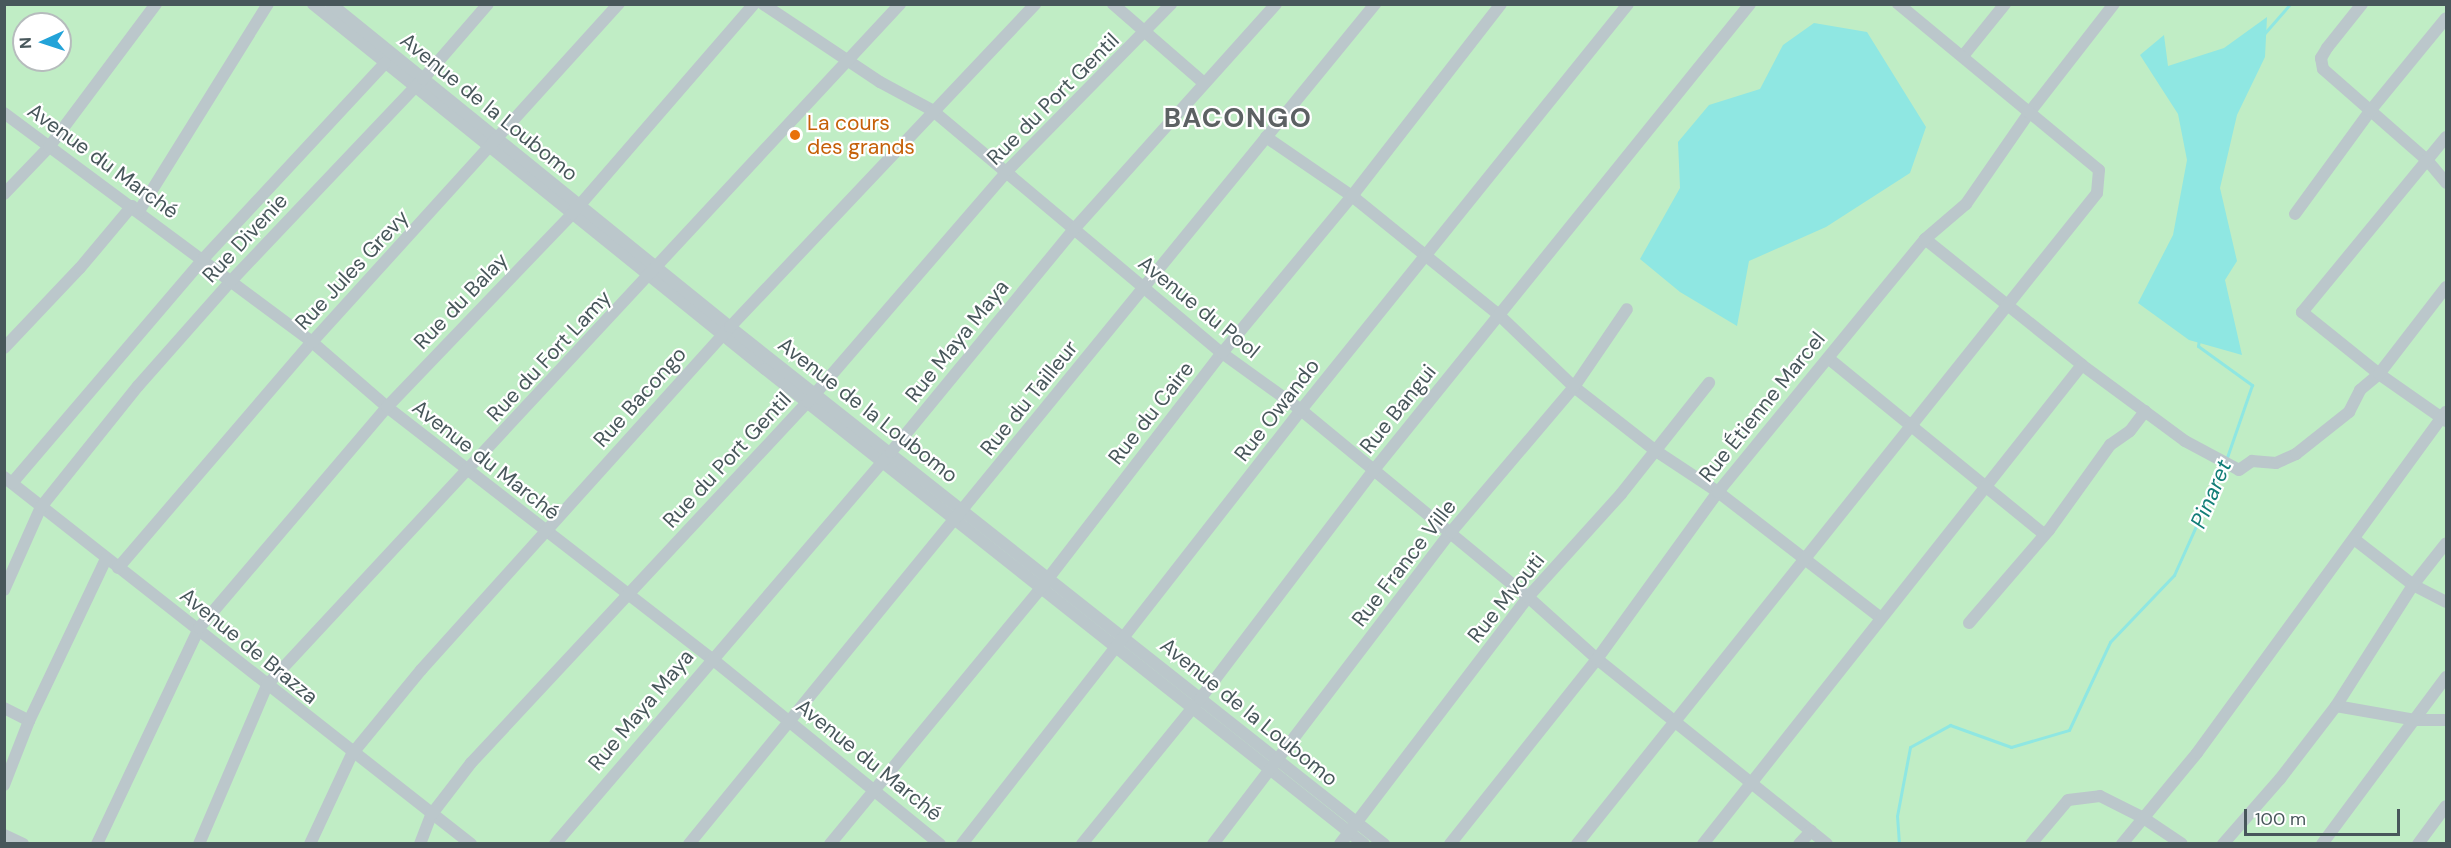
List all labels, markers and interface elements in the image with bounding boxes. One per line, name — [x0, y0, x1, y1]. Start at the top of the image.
north arrow — [12, 12, 72, 72]
street label: Avenue de la Loubomo — [395, 28, 583, 186]
street label: Rue du Port Gentil — [982, 28, 1124, 170]
text: N — [15, 36, 36, 49]
street label: Avenue du Marché — [23, 98, 183, 224]
district label: BACONGO — [1164, 102, 1312, 134]
place label: La cours des grands — [807, 110, 915, 160]
marker: La cours des grands — [788, 128, 802, 142]
street label: Rue Divenie — [197, 188, 293, 288]
street label: Rue Jules Grevy — [290, 205, 414, 335]
street label: Rue du Balay — [409, 248, 513, 354]
street label: Avenue du Pool — [1133, 250, 1265, 364]
street label: Rue Maya Maya — [900, 275, 1014, 407]
street label: Rue du Fort Lamy — [482, 285, 616, 427]
street label: Rue Étienne Marcel — [1694, 327, 1830, 487]
street label: Avenue de la Loubomo — [773, 332, 963, 488]
street label: Rue du Tailleur — [975, 335, 1083, 461]
street label: Rue Bacongo — [588, 342, 692, 452]
street label: Rue Owando — [1229, 354, 1325, 466]
street label: Rue du Caire — [1103, 357, 1199, 469]
street label: Rue Bangui — [1355, 360, 1441, 458]
street label: Rue du Port Gentil — [658, 387, 796, 533]
street label: Avenue du Marché — [407, 395, 565, 525]
water label: Pinaret — [2185, 456, 2237, 532]
street label: Rue France Ville — [1347, 494, 1461, 632]
street label: Rue Mvouti — [1462, 548, 1550, 648]
street label: Avenue de Brazza — [175, 583, 323, 709]
street label: Avenue de la Loubomo — [1155, 633, 1343, 791]
street label: Rue Maya Maya — [583, 644, 699, 776]
street label: Avenue du Marché — [791, 694, 947, 826]
scale bar — [2247, 797, 2403, 835]
text: 100 m — [2255, 807, 2306, 831]

